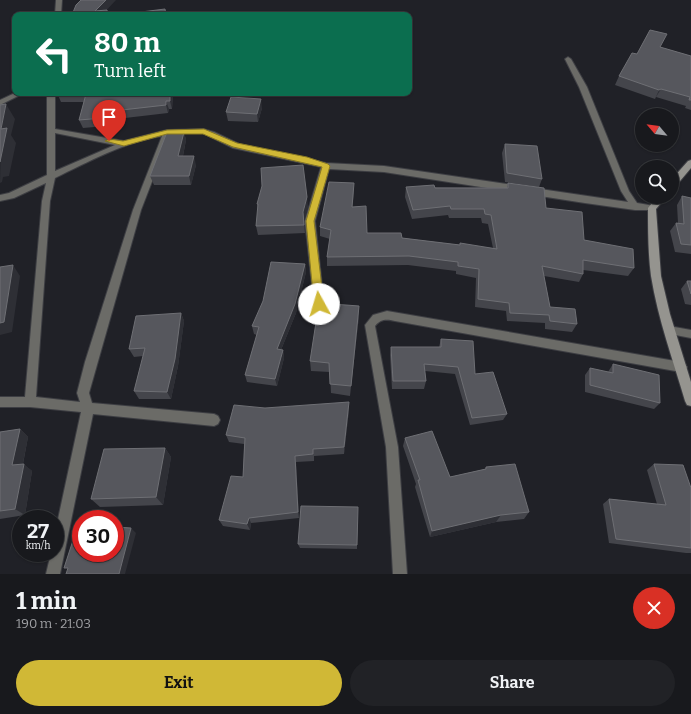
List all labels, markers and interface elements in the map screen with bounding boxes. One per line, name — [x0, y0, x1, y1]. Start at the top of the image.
text: 80 m — [94, 26, 160, 59]
icon: left — [28, 28, 80, 80]
text: Turn left — [94, 60, 166, 82]
pin — [92, 100, 126, 141]
icon: arrive — [98, 106, 120, 128]
north arrow — [635, 108, 679, 152]
map controls — [635, 108, 679, 204]
button: search — [635, 160, 679, 204]
position arrow — [298, 283, 340, 325]
speed limit sign: 30 — [72, 510, 124, 562]
text: 27 — [27, 519, 49, 543]
text: km/h — [26, 540, 50, 552]
text: 1 min — [16, 587, 77, 615]
button: close — [633, 587, 675, 629]
text: 190 m · 21:03 — [16, 616, 91, 631]
button: Exit — [16, 660, 342, 706]
button: Share — [350, 660, 675, 706]

